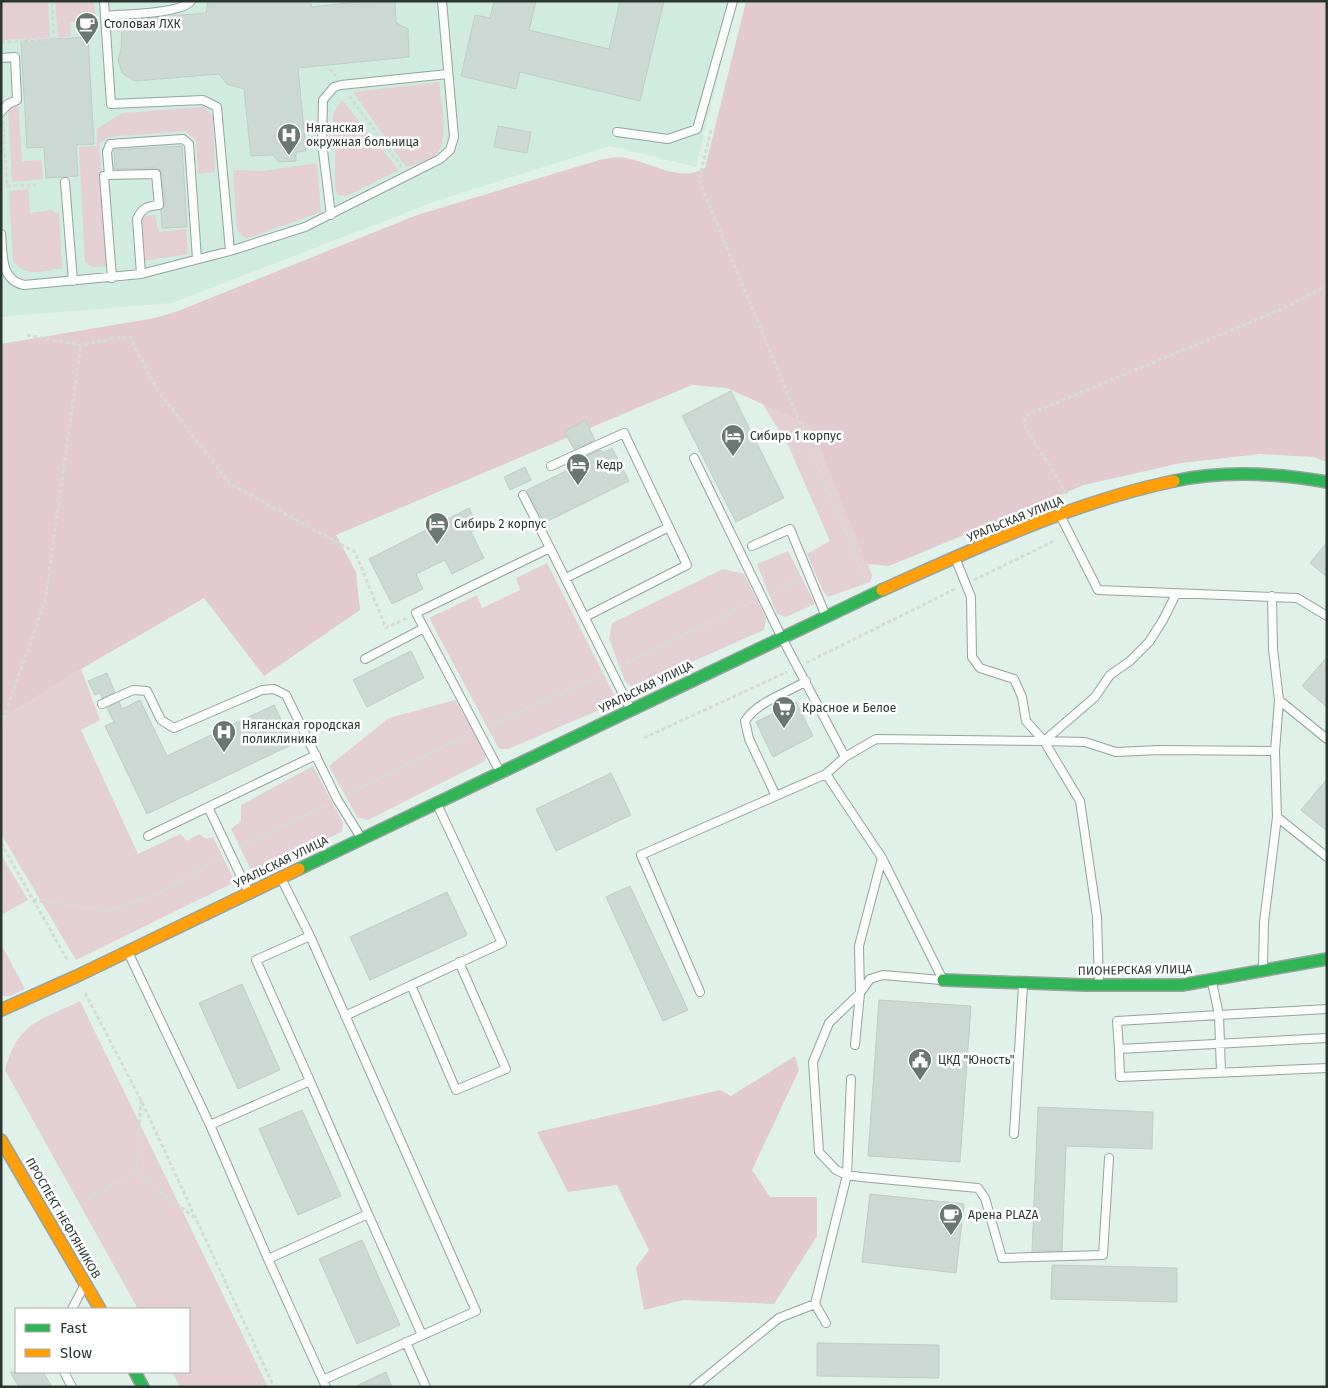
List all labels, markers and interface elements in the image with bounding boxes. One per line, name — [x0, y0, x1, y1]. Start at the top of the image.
cafe icon: Столовая ЛХК — [74, 11, 100, 45]
place label: Столовая ЛХК — [104, 17, 180, 31]
place label: Няганская окружная больница — [306, 121, 419, 149]
hospital icon: Няганская окружная больница — [276, 122, 302, 156]
hotel icon: Сибирь 1 корпус — [720, 423, 746, 457]
place label: Сибирь 1 корпус — [750, 429, 842, 443]
hotel icon: Кедр — [565, 452, 591, 486]
place label: Кедр — [596, 458, 623, 472]
street label: УРАЛЬСКАЯ УЛИЦА — [965, 493, 1065, 545]
hotel icon: Сибирь 2 корпус — [424, 511, 450, 545]
place label: Сибирь 2 корпус — [454, 517, 547, 531]
street label: УРАЛЬСКАЯ УЛИЦА — [597, 658, 695, 716]
supermarket icon: Красное и Белое — [771, 695, 797, 729]
place label: Красное и Белое — [802, 701, 896, 715]
place label: Няганская городская поликлиника — [242, 718, 361, 746]
hospital icon: Няганская городская поликлиника — [211, 719, 237, 753]
street label: УРАЛЬСКАЯ УЛИЦА — [232, 833, 330, 891]
street label: ПИОНЕРСКАЯ УЛИЦА — [1078, 962, 1192, 978]
public building icon: ЦКД "Юность" — [907, 1047, 933, 1081]
place label: ЦКД "Юность" — [938, 1053, 1015, 1067]
street label: ПРОСПЕКТ НЕФТЯНИКОВ — [23, 1155, 103, 1281]
cafe icon: Арена PLAZA — [938, 1202, 964, 1236]
place label: Арена PLAZA — [968, 1208, 1038, 1222]
legend — [15, 1308, 190, 1373]
text: Fast — [60, 1319, 87, 1337]
text: Slow — [60, 1344, 92, 1362]

